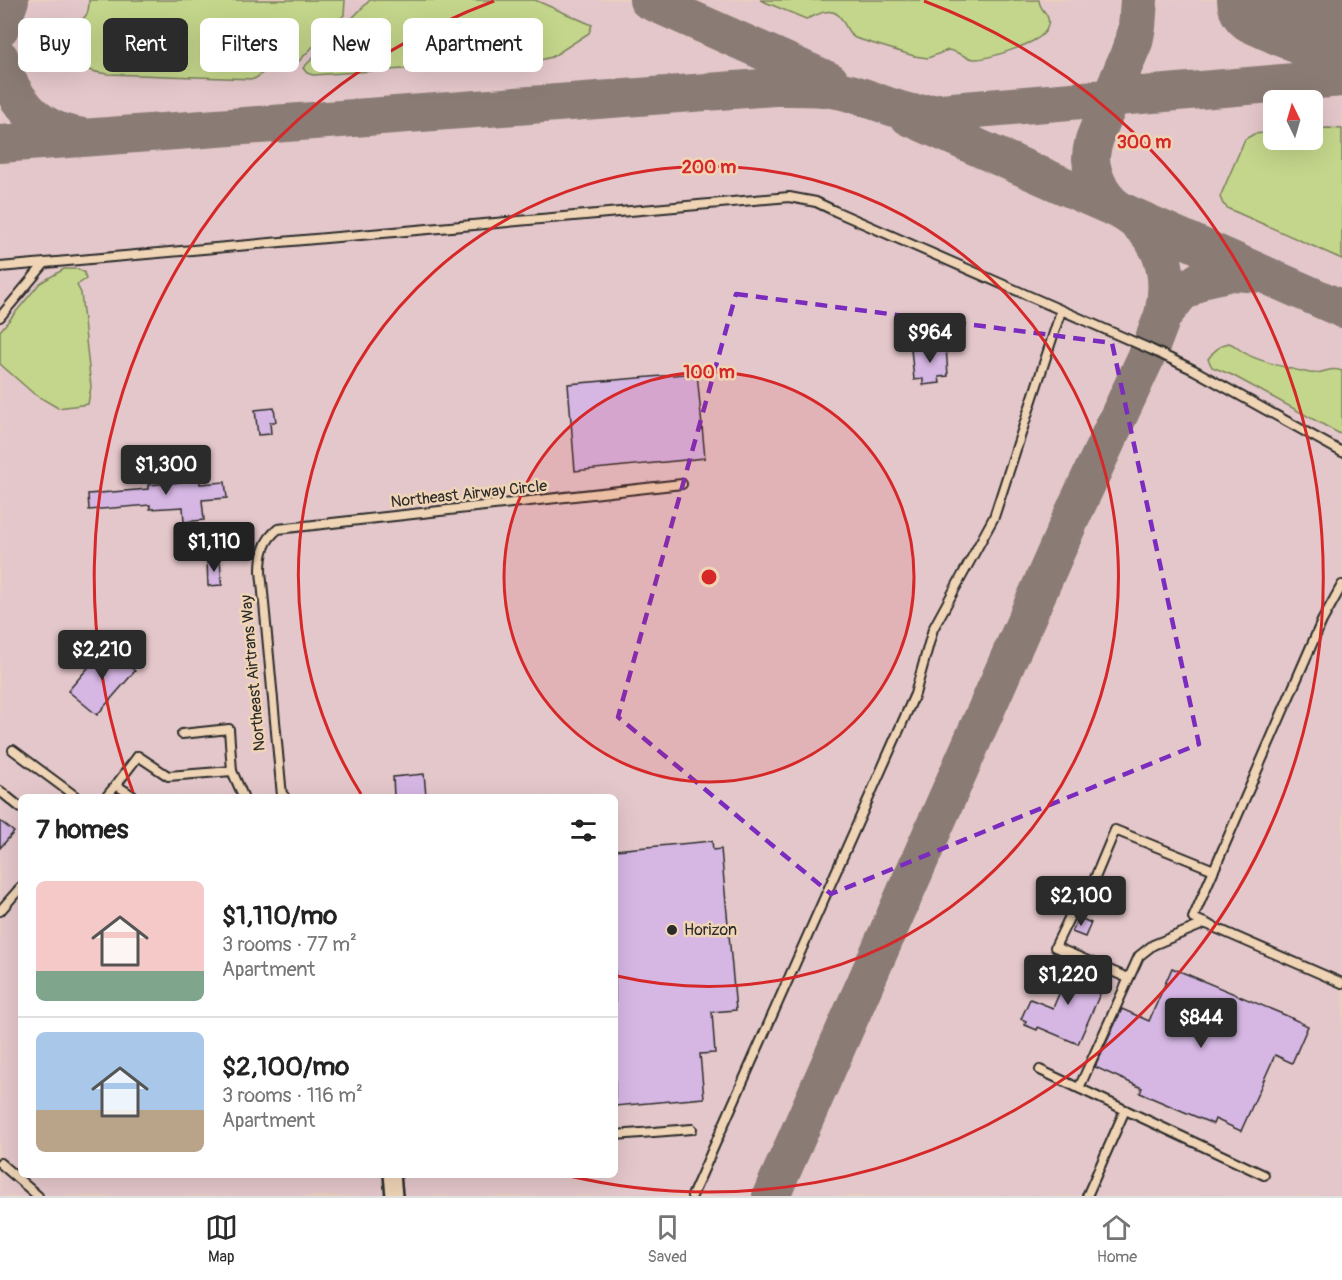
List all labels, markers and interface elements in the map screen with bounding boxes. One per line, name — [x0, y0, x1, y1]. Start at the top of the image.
chip: Buy — [18, 18, 91, 72]
chip: Rent — [103, 18, 188, 72]
chip: Filters — [200, 18, 299, 72]
chip: New — [311, 18, 391, 72]
chip: Apartment — [403, 18, 543, 72]
north arrow — [1263, 90, 1323, 150]
map controls — [1263, 90, 1323, 150]
text: 300 m — [1117, 131, 1171, 154]
text: 200 m — [682, 156, 736, 179]
pin: $964 — [894, 313, 966, 364]
text: $964 — [908, 320, 952, 345]
text: 100 m — [683, 361, 735, 384]
pin: $1,300 — [117, 445, 215, 496]
text: $1,300 — [135, 452, 197, 477]
street label: Northeast Airway Circle — [390, 476, 548, 512]
pin: $1,110 — [165, 522, 263, 573]
text: $1,110 — [187, 529, 241, 554]
centre of rings — [699, 567, 719, 587]
street label: Northeast Airtrans Way — [236, 594, 270, 752]
pin: $2,210 — [53, 630, 151, 681]
text: $2,210 — [72, 637, 132, 662]
text: 7 homes — [36, 814, 128, 846]
icon: filters — [567, 814, 600, 847]
pin: $2,100 — [1032, 876, 1130, 927]
text: $2,100 — [1050, 883, 1112, 908]
text: $1,110/mo — [222, 900, 337, 932]
icon: home — [84, 905, 156, 977]
place label: Horizon — [684, 920, 737, 940]
marker: Horizon — [665, 923, 679, 937]
text: 3 rooms · 77 m² — [222, 932, 357, 957]
pin: $1,220 — [1019, 955, 1117, 1006]
text: Apartment — [222, 957, 315, 982]
text: $1,220 — [1038, 962, 1098, 987]
pin: $844 — [1165, 998, 1237, 1049]
text: $844 — [1179, 1005, 1223, 1030]
text: $2,100/mo — [222, 1051, 349, 1083]
icon: home — [84, 1056, 156, 1128]
text: 3 rooms · 116 m² — [222, 1083, 363, 1108]
text: Apartment — [222, 1108, 315, 1133]
tab: Map — [205, 1211, 238, 1267]
tab: Saved — [647, 1211, 687, 1267]
tab: Home — [1097, 1211, 1137, 1267]

